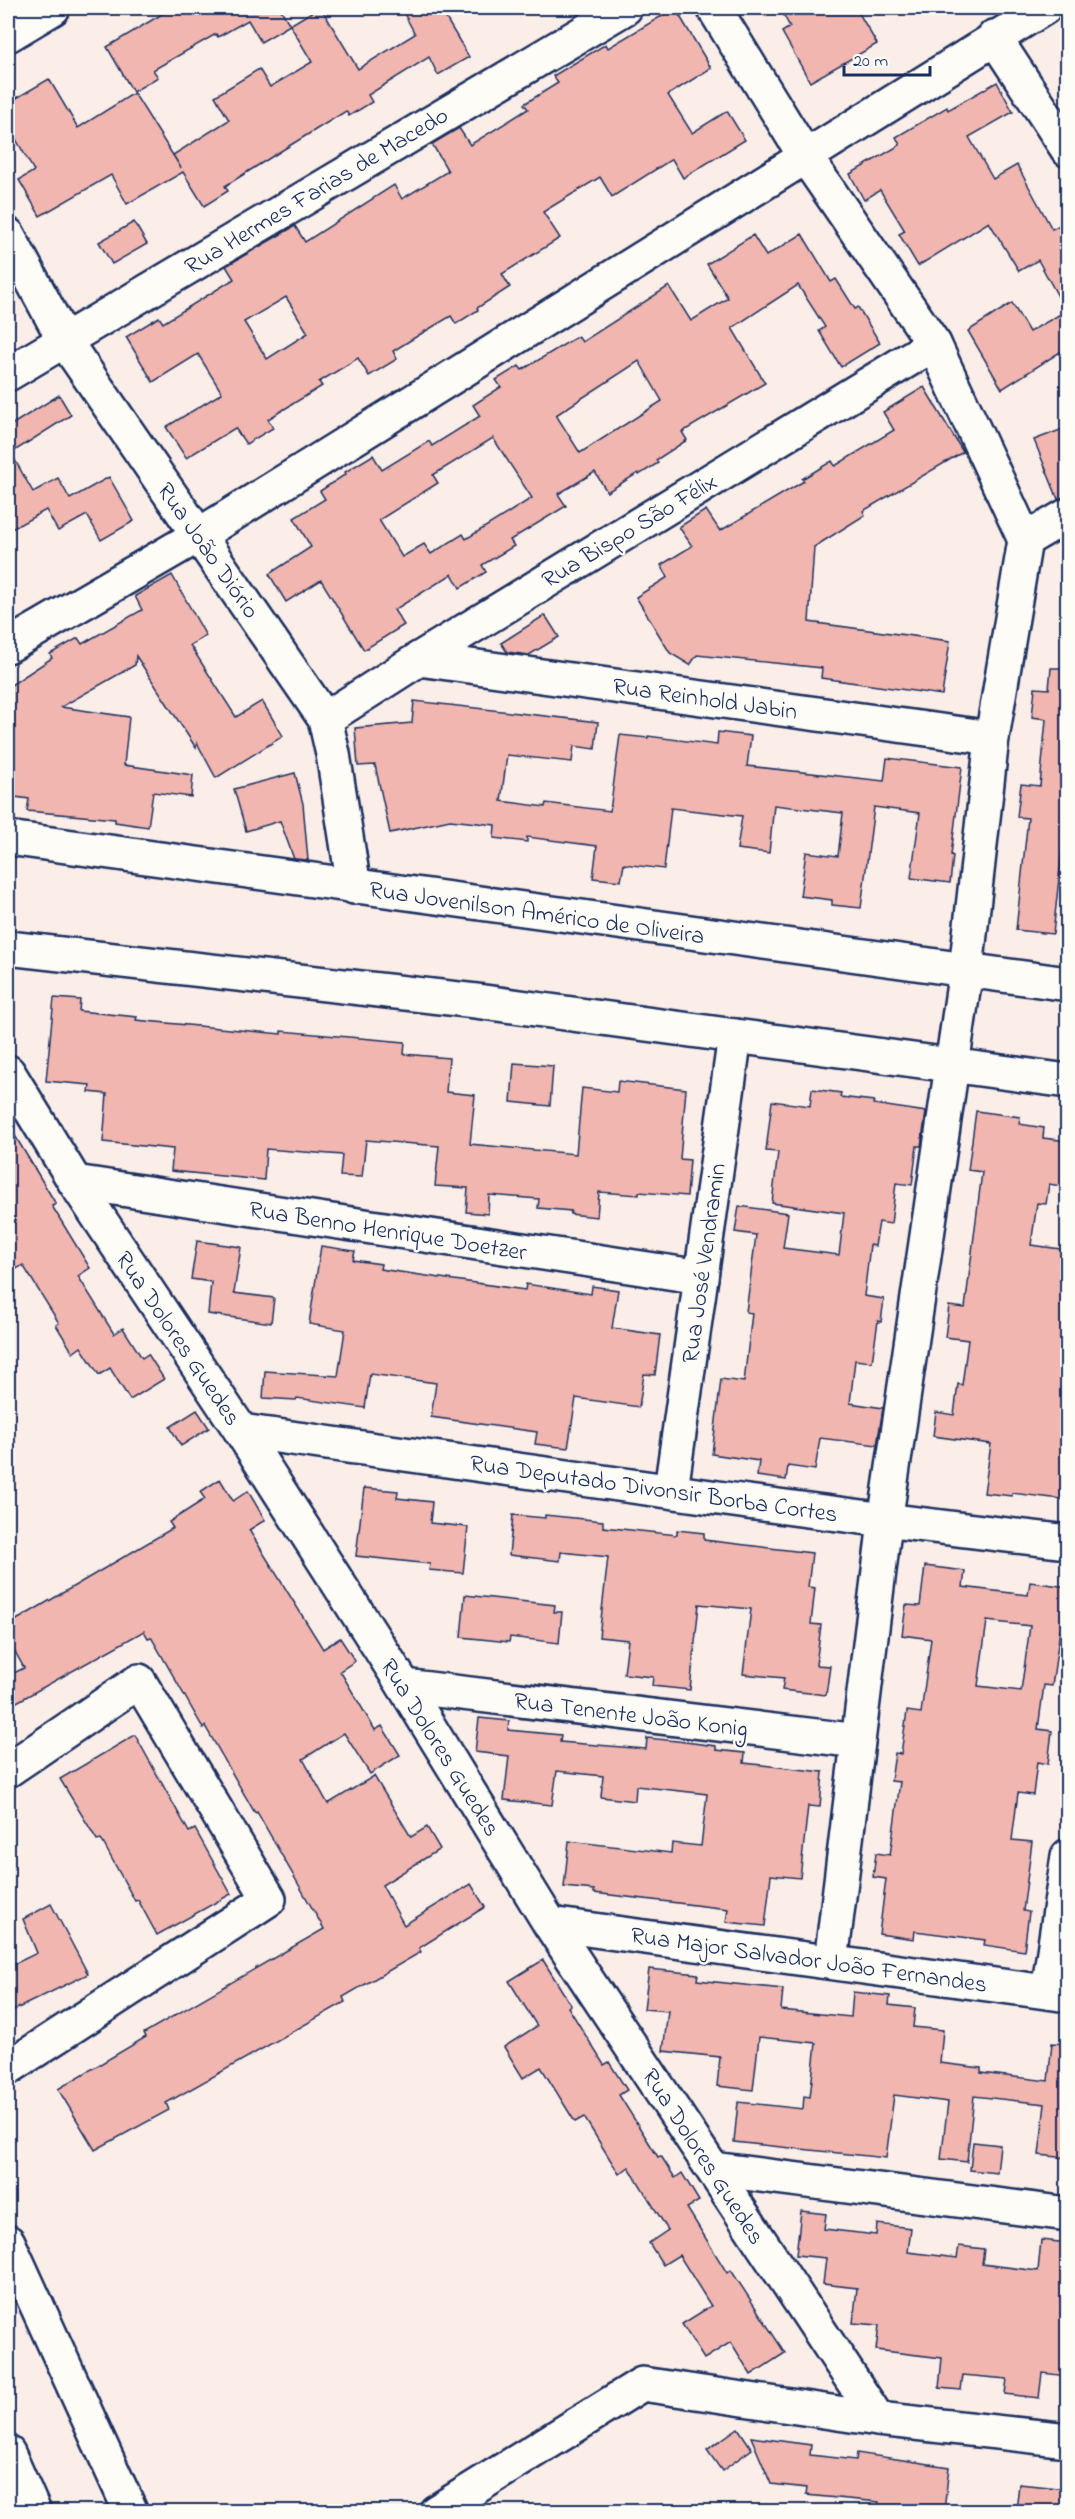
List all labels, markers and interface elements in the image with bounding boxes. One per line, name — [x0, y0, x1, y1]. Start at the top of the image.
scale bar — [844, 39, 930, 77]
text: 20 m — [853, 49, 888, 75]
street label: Rua Hermes Farias de Macedo — [179, 99, 456, 285]
street label: Rua Bispo São Félix — [536, 466, 725, 598]
street label: Rua João Diório — [147, 476, 267, 627]
street label: Rua Reinhold Jabin — [610, 670, 799, 731]
street label: Rua Jovenilson Américo de Oliveira — [367, 874, 707, 955]
street label: Rua José Vendramin — [674, 1161, 737, 1366]
street label: Rua Benno Henrique Doetzer — [246, 1193, 530, 1272]
street label: Rua Dolores Guedes — [105, 1245, 249, 1434]
street label: Rua Deputado Divonsir Borba Cortes — [467, 1447, 840, 1534]
street label: Rua Dolores Guedes — [370, 1653, 508, 1844]
street label: Rua Tenente João Konig — [512, 1685, 750, 1748]
street label: Rua Major Salvador João Fernandes — [628, 1919, 989, 2004]
street label: Rua Dolores Guedes — [632, 2062, 772, 2252]

